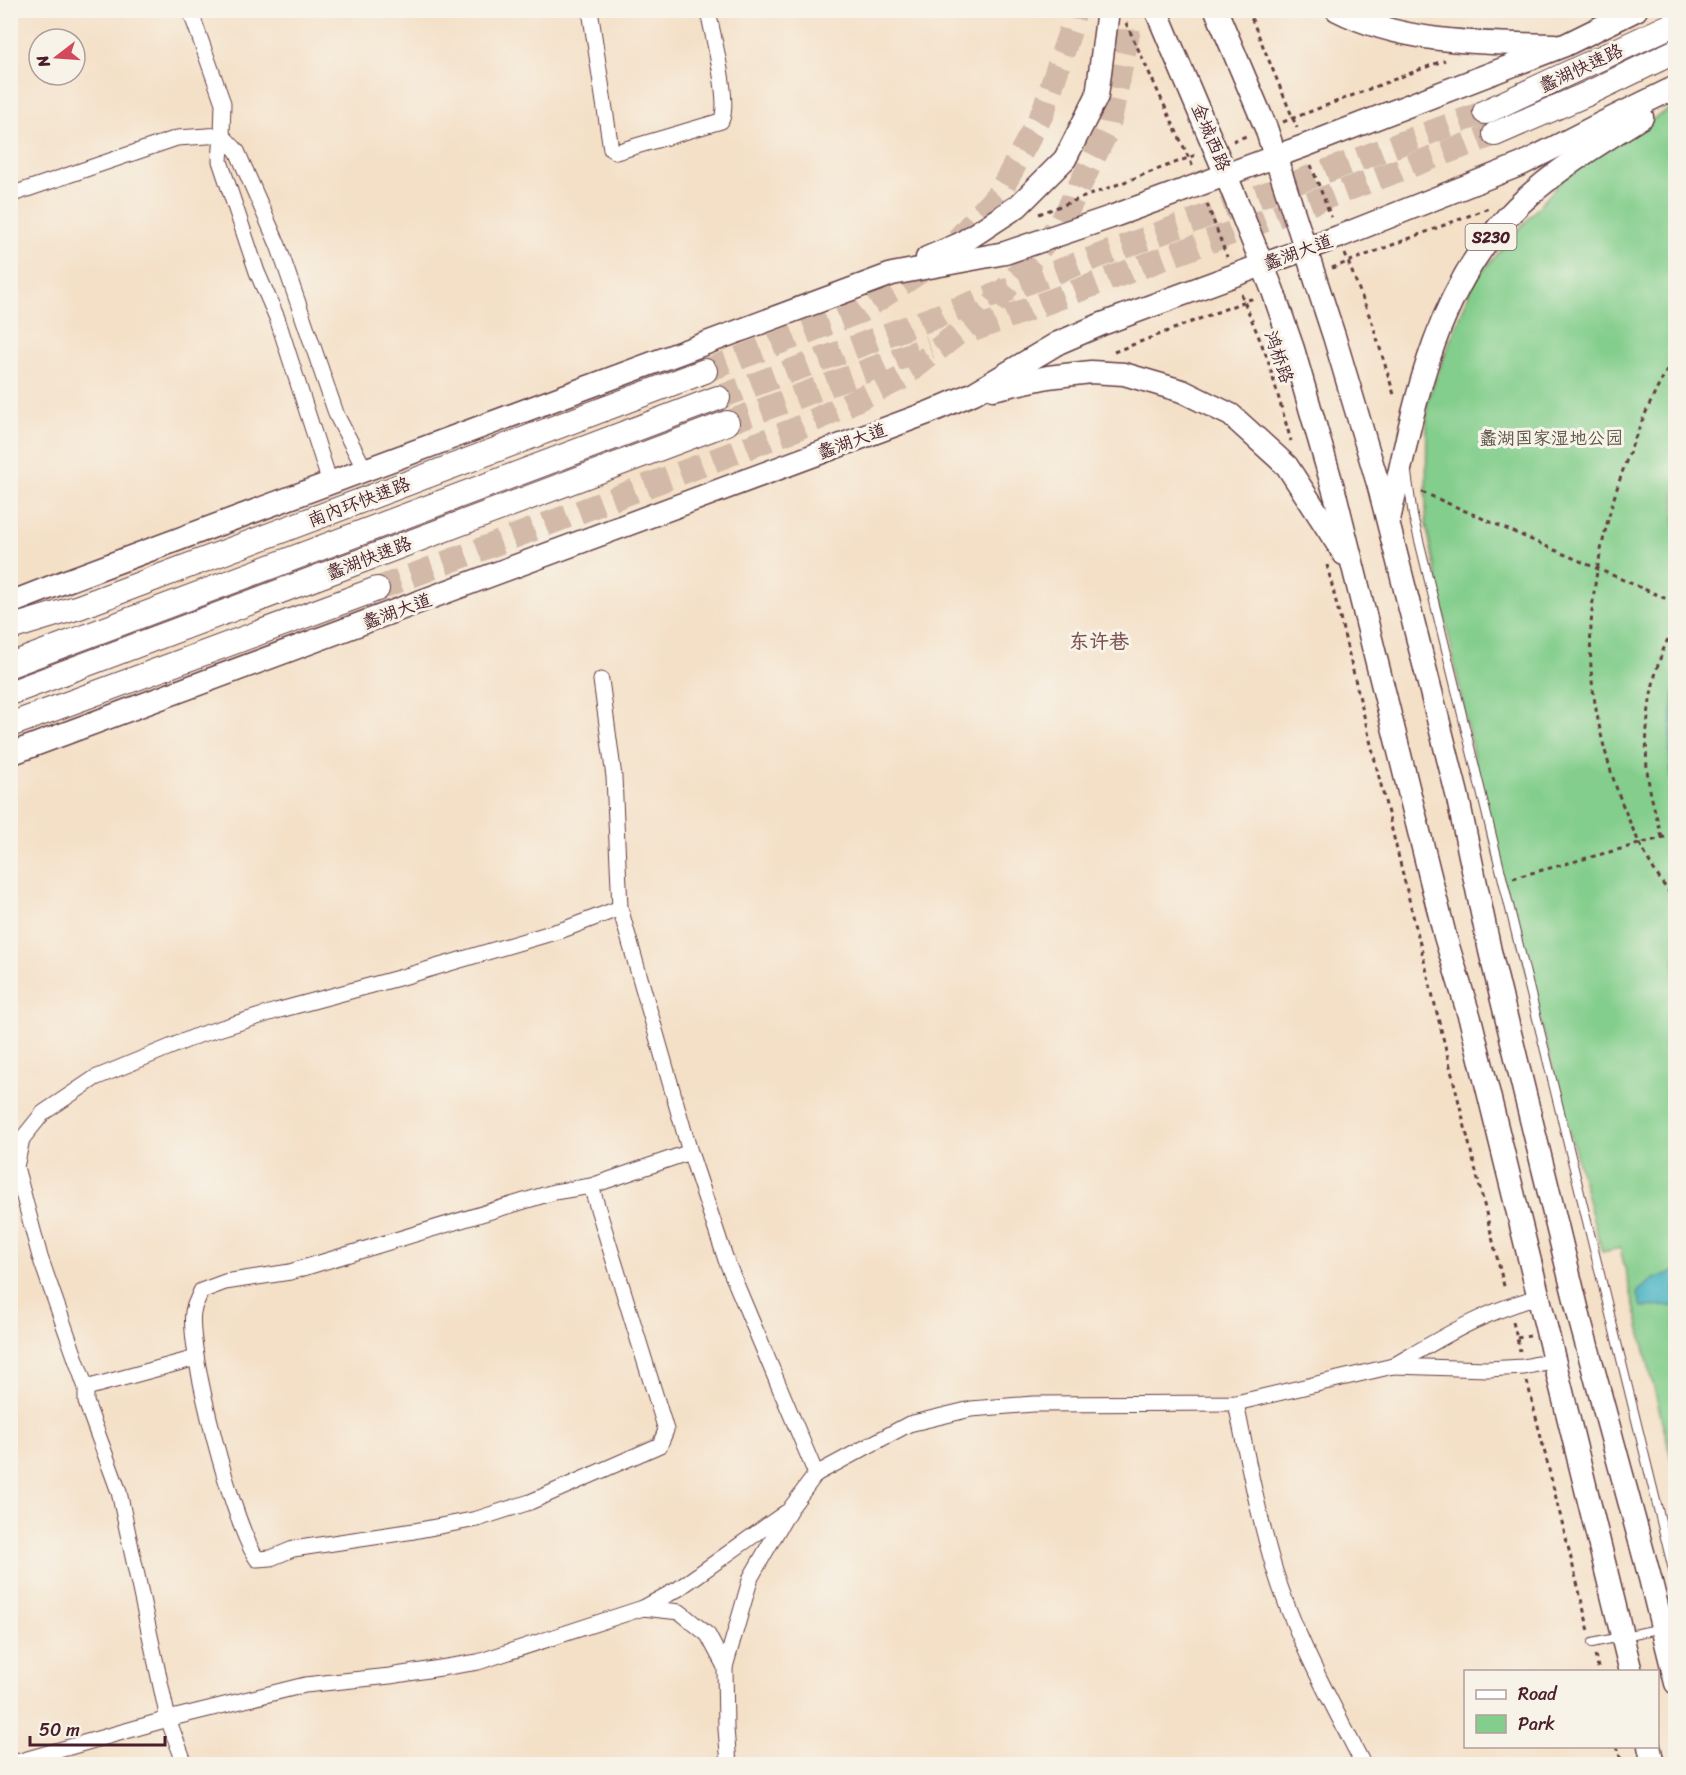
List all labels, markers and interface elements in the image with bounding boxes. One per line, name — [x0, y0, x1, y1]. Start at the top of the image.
north arrow — [27, 27, 87, 87]
street label: 蠡湖快速路 — [1533, 34, 1629, 102]
text: N — [27, 51, 59, 72]
street label: 金城西路 — [1182, 98, 1240, 176]
road number: S230 — [1466, 224, 1516, 250]
street label: 蠡湖大道 — [1259, 225, 1337, 279]
street label: 鸿桥路 — [1255, 326, 1303, 388]
street label: 蠡湖大道 — [813, 414, 891, 468]
park label: 蠡湖国家湿地公园 — [1479, 422, 1623, 454]
street label: 南内环快速路 — [303, 468, 415, 536]
street label: 蠡湖快速路 — [321, 527, 417, 589]
street label: 蠡湖大道 — [358, 584, 436, 638]
district label: 东许巷 — [1069, 624, 1130, 659]
legend — [1464, 1670, 1659, 1748]
text: Road — [1518, 1678, 1558, 1710]
text: Park — [1518, 1708, 1555, 1740]
scale bar — [30, 1709, 165, 1747]
text: 50 m — [39, 1714, 80, 1746]

